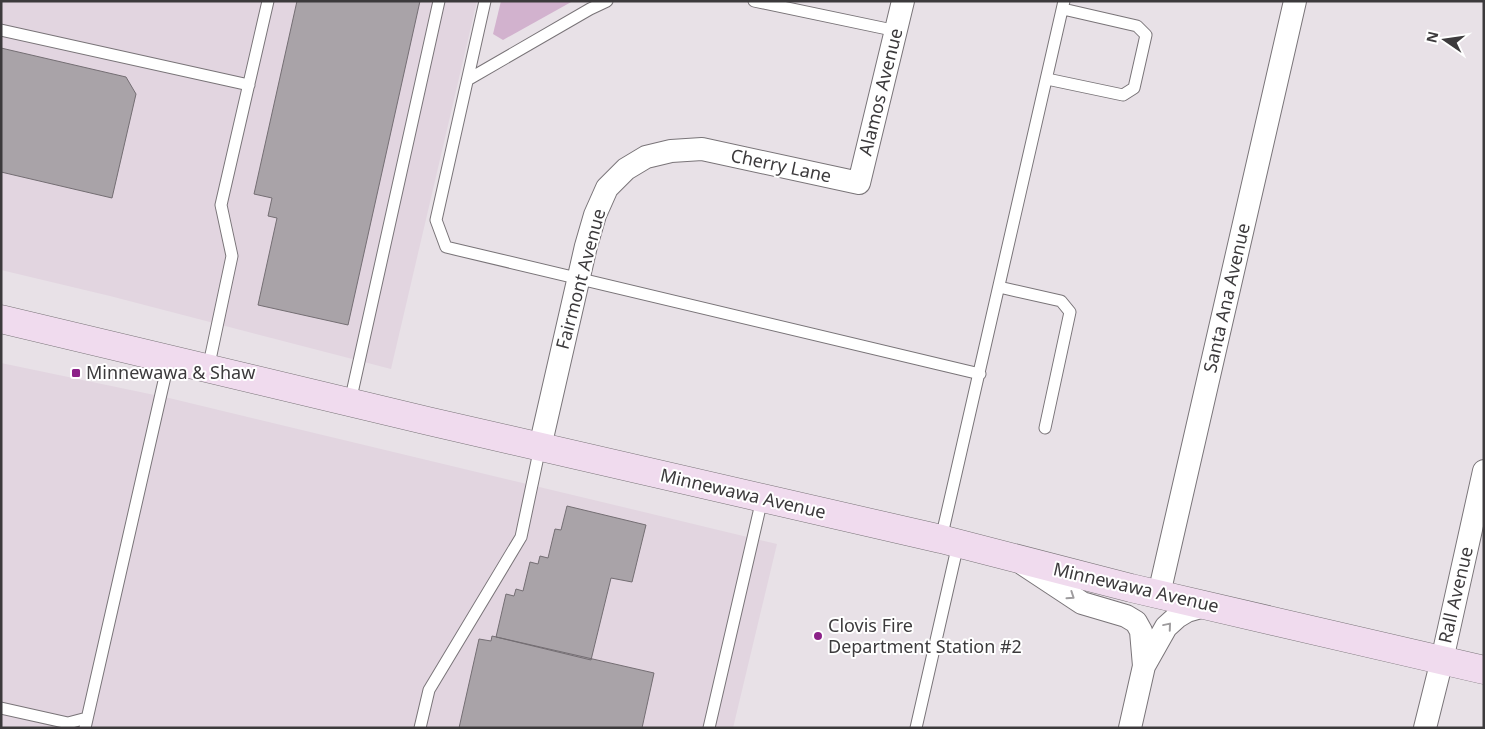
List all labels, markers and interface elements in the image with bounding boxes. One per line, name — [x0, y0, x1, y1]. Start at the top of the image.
north arrow — [1420, 15, 1470, 65]
street label: Alamos Avenue — [853, 26, 907, 158]
text: N — [1421, 29, 1442, 45]
street label: Cherry Lane — [729, 143, 834, 187]
street label: Fairmont Avenue — [550, 206, 610, 352]
street label: Santa Ana Avenue — [1197, 221, 1255, 375]
place label: Minnewawa & Shaw — [86, 360, 255, 384]
marker: Minnewawa & Shaw — [70, 367, 82, 379]
street label: Minnewawa Avenue — [658, 462, 828, 524]
street label: Rall Avenue — [1432, 544, 1478, 645]
street label: Minnewawa Avenue — [1051, 556, 1221, 618]
one-way arrow — [1065, 590, 1075, 599]
place label: Clovis Fire Department Station #2 — [828, 613, 1022, 658]
one-way arrow — [1162, 623, 1171, 632]
marker: Clovis Fire Department Station #2 — [812, 630, 824, 642]

